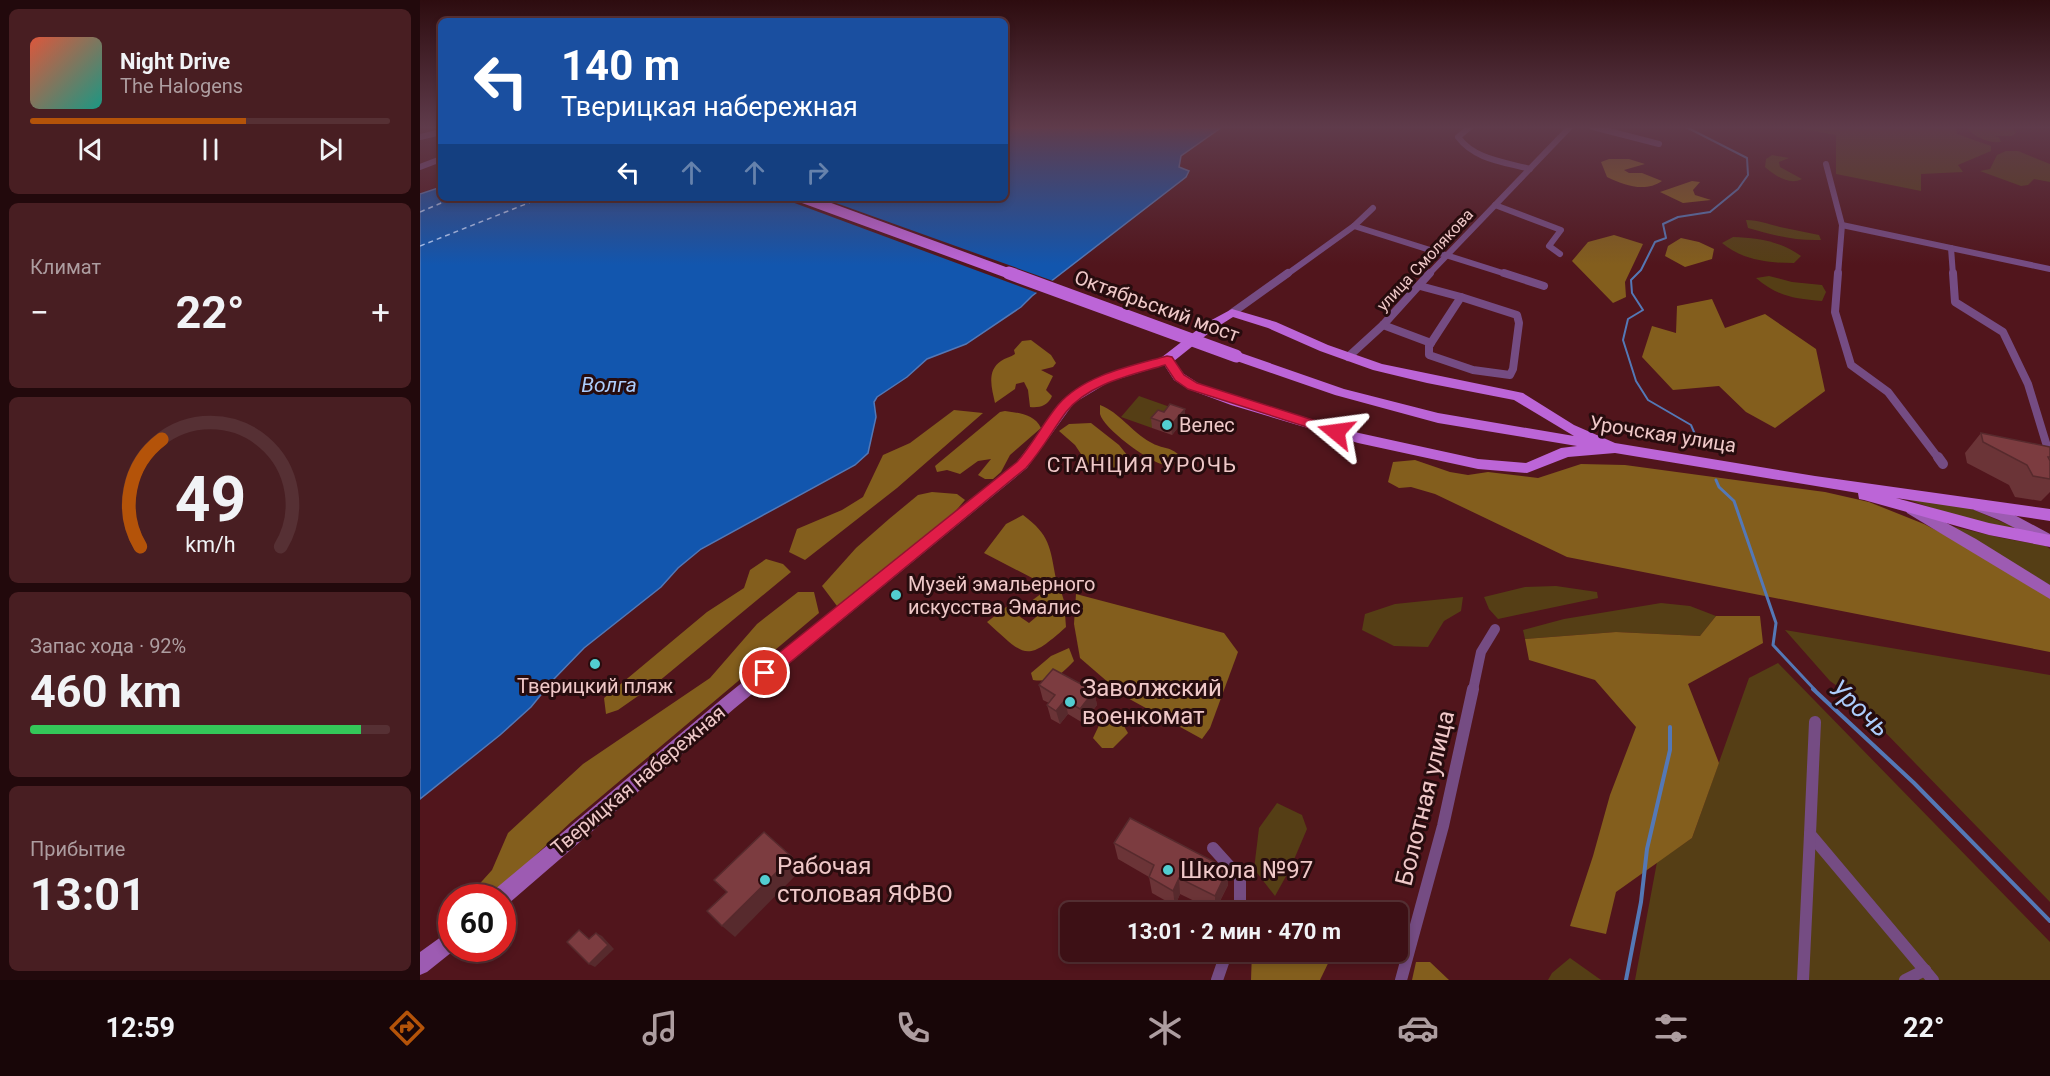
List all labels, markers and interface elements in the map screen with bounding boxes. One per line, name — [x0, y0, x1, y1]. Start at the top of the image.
text: 140 m — [561, 41, 680, 90]
icon: left — [462, 42, 540, 120]
text: Night Drive — [120, 49, 230, 74]
text: The Halogens — [120, 74, 243, 98]
text: Тверицкая набережная — [561, 91, 858, 123]
icon: previous — [74, 133, 107, 166]
icon: pause — [194, 133, 227, 166]
icon: next — [314, 133, 347, 166]
icon: left — [612, 156, 645, 189]
icon: ahead — [675, 156, 708, 189]
icon: ahead — [738, 156, 771, 189]
icon: right — [801, 156, 834, 189]
street label: улица Смолякова — [1373, 205, 1477, 315]
text: Климат — [30, 255, 101, 279]
street label: Октябрьский мост — [1071, 265, 1243, 347]
text: 22° — [175, 286, 245, 339]
text: − — [30, 293, 49, 332]
text: + — [371, 293, 390, 332]
water label: Волга — [581, 373, 637, 397]
position arrow — [1304, 400, 1368, 464]
street label: Урочская улица — [1588, 411, 1738, 457]
place label: Велес — [1179, 413, 1235, 437]
marker: Велес — [1160, 418, 1174, 432]
district label: СТАНЦИЯ УРОЧЬ — [1047, 453, 1237, 477]
text: 49 — [174, 463, 246, 536]
text: km/h — [185, 532, 235, 557]
place label: Музей эмальерного искусства Эмалис — [908, 572, 1095, 619]
marker: Музей эмальерного искусства Эмалис — [889, 588, 903, 602]
text: Запас хода · 92% — [30, 634, 186, 658]
pin — [739, 647, 790, 698]
icon: arrive — [748, 656, 781, 689]
marker: Тверицкий пляж — [588, 657, 602, 671]
text: 460 km — [30, 665, 182, 718]
water label: Урочь — [1824, 673, 1896, 743]
place label: Тверицкий пляж — [517, 674, 674, 698]
place label: Заволжский военкомат — [1082, 674, 1222, 730]
marker: Заволжский военкомат — [1063, 695, 1077, 709]
street label: Тверицкая набережная — [546, 700, 730, 860]
street label: Болотная улица — [1390, 708, 1460, 888]
text: Прибытие — [30, 837, 125, 861]
place label: Рабочая столовая ЯФВО — [777, 852, 953, 908]
place label: Школа №97 — [1180, 856, 1313, 884]
marker: Школа №97 — [1161, 863, 1175, 877]
text: 13:01 — [30, 868, 146, 921]
marker: Рабочая столовая ЯФВО — [758, 873, 772, 887]
speed limit sign: 60 — [438, 884, 516, 962]
text: 13:01 · 2 мин · 470 m — [1127, 919, 1341, 944]
icon: directions — [386, 1007, 428, 1049]
icon: music — [639, 1007, 681, 1049]
icon: phone — [892, 1007, 934, 1049]
icon: climate — [1144, 1007, 1186, 1049]
icon: car — [1397, 1007, 1439, 1049]
icon: filters — [1650, 1007, 1692, 1049]
text: 12:59 — [105, 1012, 175, 1044]
text: 22° — [1903, 1012, 1945, 1044]

